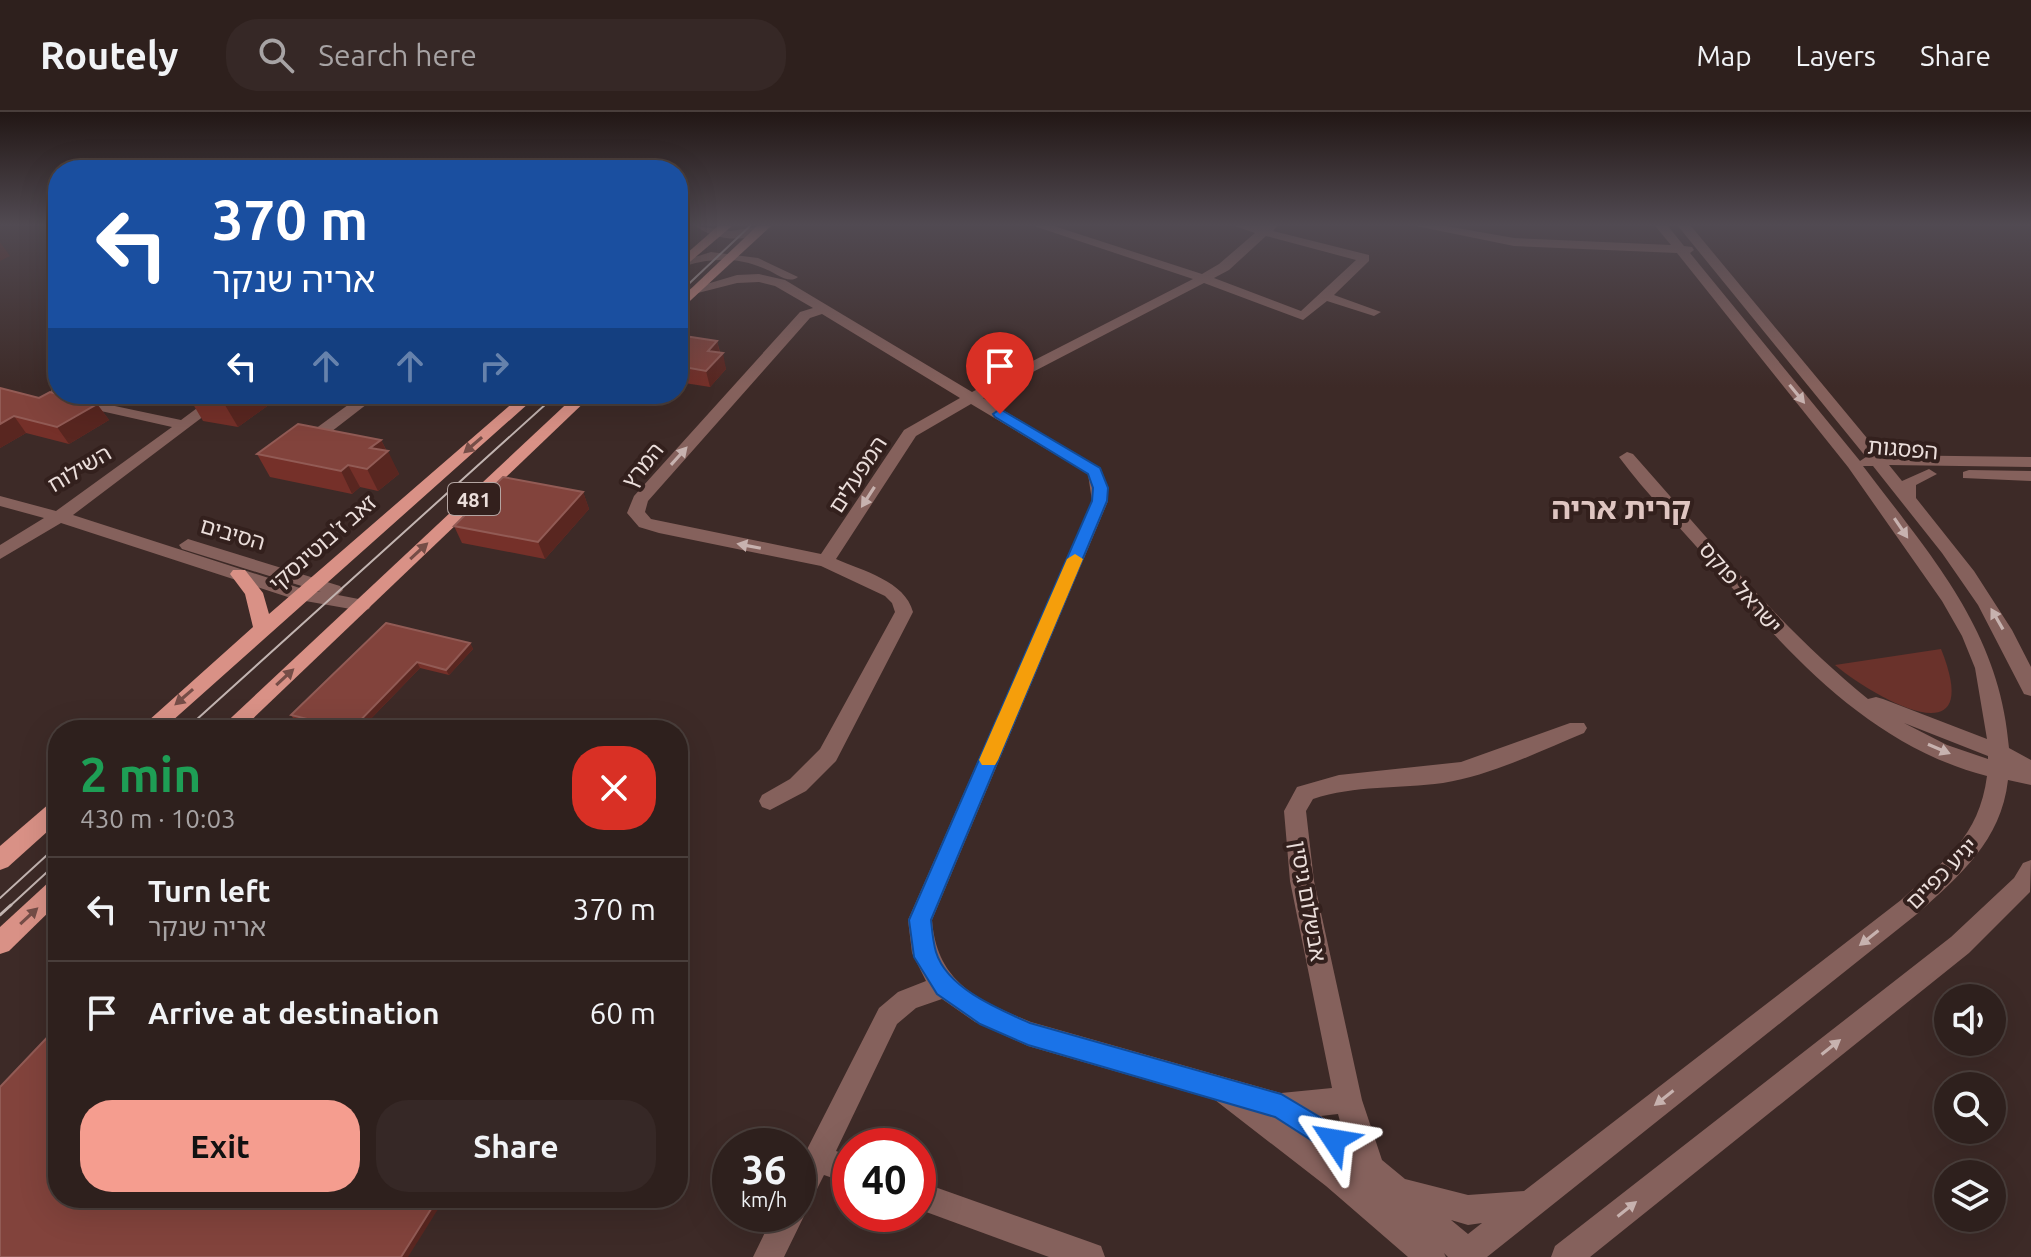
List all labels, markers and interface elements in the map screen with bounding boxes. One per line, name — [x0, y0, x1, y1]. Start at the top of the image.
search box — [226, 19, 786, 91]
icon: search — [254, 33, 298, 77]
text: Routely — [40, 34, 178, 76]
text: Search here — [318, 38, 477, 72]
text: Map — [1696, 40, 1752, 71]
text: Layers — [1796, 40, 1876, 71]
text: Share — [1920, 40, 1991, 71]
text: 370 m — [212, 188, 368, 251]
icon: left — [80, 192, 184, 296]
text: אריה שנקר — [212, 258, 376, 299]
pin — [966, 332, 1034, 414]
icon: left — [220, 344, 264, 388]
icon: ahead — [304, 344, 348, 388]
icon: ahead — [388, 344, 432, 388]
icon: right — [472, 344, 516, 388]
icon: arrive — [978, 344, 1022, 388]
one-way arrow — [1788, 384, 1804, 404]
street label: המפעלים — [823, 431, 891, 517]
street label: הפסגות — [1867, 432, 1939, 464]
one-way arrow — [464, 436, 484, 453]
street label: המרץ — [616, 437, 668, 493]
street label: השילוח — [43, 440, 115, 496]
one-way arrow — [670, 447, 687, 467]
road number: 481 — [448, 483, 500, 515]
one-way arrow — [861, 486, 876, 508]
street label: זאב ז'בוטינסקי — [263, 489, 381, 595]
district label: קרית אריה — [1551, 491, 1691, 525]
street label: הסיבים — [198, 512, 268, 554]
one-way arrow — [1893, 518, 1908, 539]
street label: ישראל פוקס — [1695, 537, 1787, 637]
one-way arrow — [737, 539, 762, 551]
one-way arrow — [409, 543, 428, 561]
one-way arrow — [1990, 608, 2004, 630]
one-way arrow — [275, 668, 294, 686]
one-way arrow — [175, 688, 194, 706]
one-way arrow — [1927, 742, 1951, 756]
button: close — [572, 746, 656, 830]
text: 2 min — [80, 747, 201, 801]
text: 430 m · 10:03 — [80, 804, 236, 833]
street label: יגיע כפיים — [1900, 832, 1982, 914]
street label: אבשלום גיסין — [1286, 839, 1332, 963]
text: Turn left — [148, 874, 270, 908]
icon: left — [80, 887, 124, 931]
text: 370 m — [572, 892, 656, 926]
one-way arrow — [19, 907, 38, 925]
text: אריה שנקר — [148, 912, 266, 941]
one-way arrow — [1859, 929, 1879, 945]
map controls — [1934, 984, 2006, 1232]
button: sound — [1934, 984, 2006, 1056]
icon: arrive — [80, 991, 124, 1035]
text: Arrive at destination — [148, 996, 440, 1030]
text: 60 m — [589, 996, 656, 1030]
one-way arrow — [1821, 1039, 1841, 1056]
button: search — [1934, 1072, 2006, 1144]
one-way arrow — [1654, 1089, 1674, 1105]
position arrow — [1292, 1098, 1376, 1182]
button: Exit — [80, 1100, 360, 1192]
button: Share — [376, 1100, 656, 1192]
speed limit sign: 40 — [832, 1128, 936, 1232]
text: 36 — [741, 1147, 787, 1192]
button: layers — [1934, 1160, 2006, 1232]
text: km/h — [741, 1188, 787, 1211]
one-way arrow — [1617, 1201, 1637, 1217]

